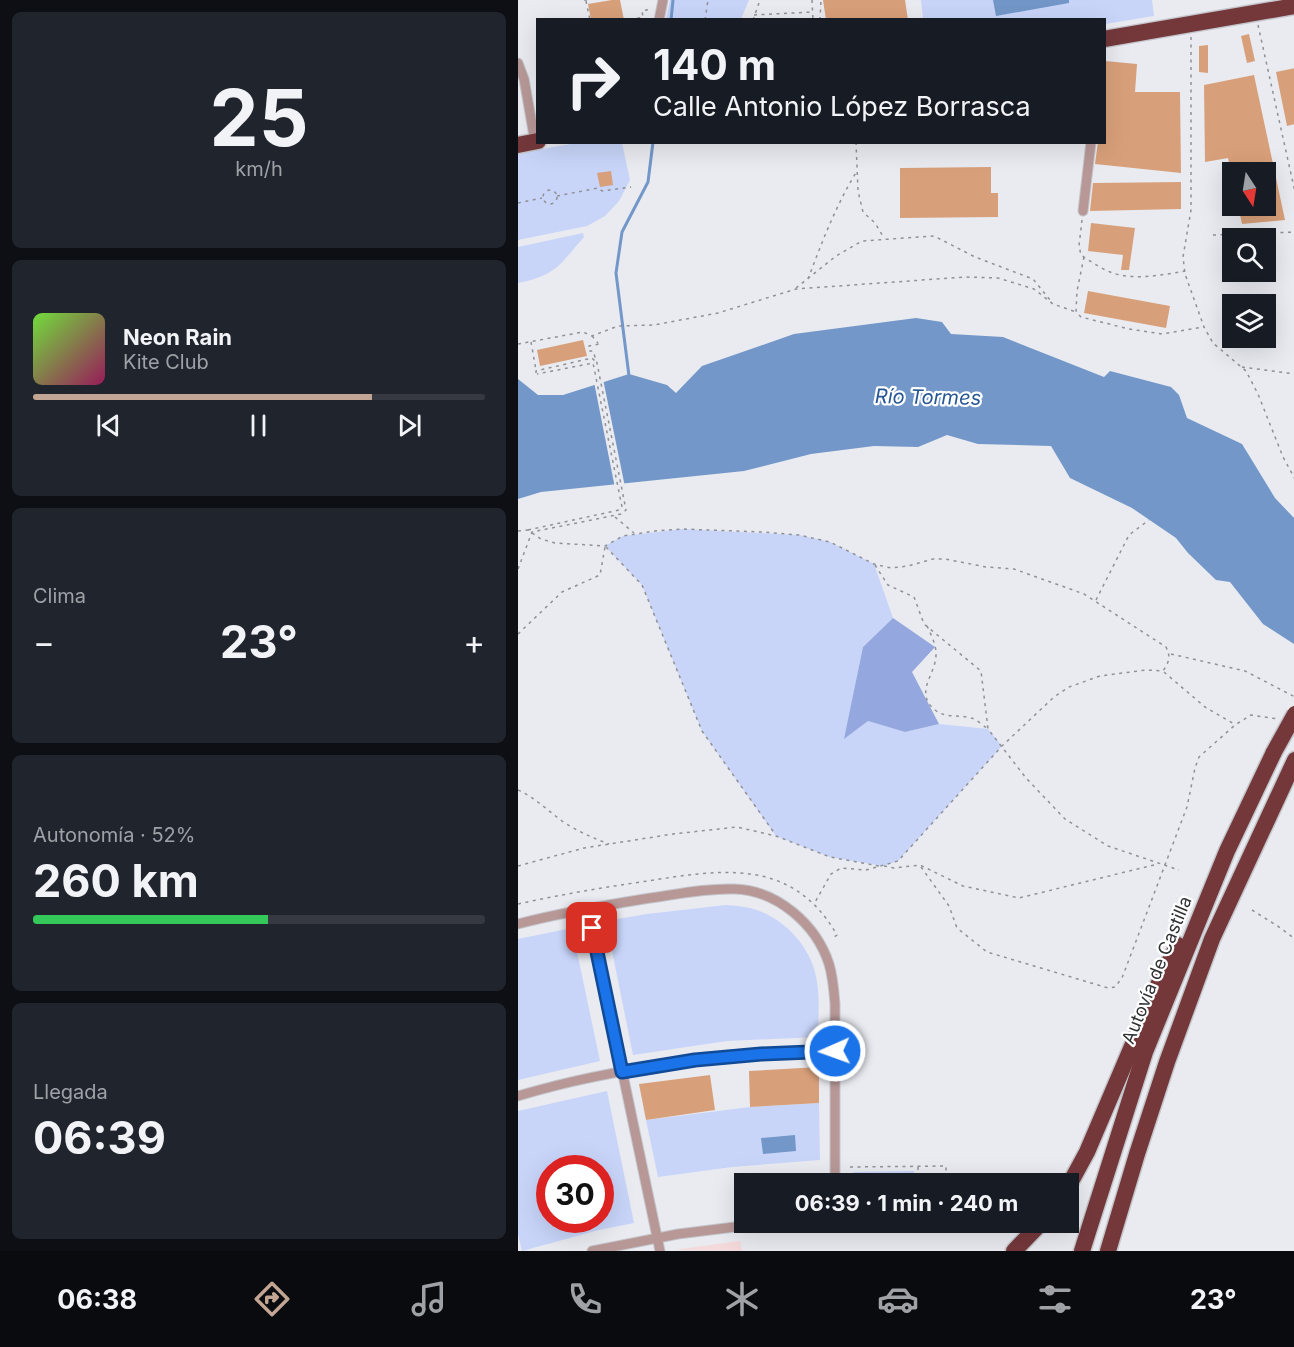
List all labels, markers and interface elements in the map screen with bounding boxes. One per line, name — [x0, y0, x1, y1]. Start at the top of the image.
text: 140 m — [653, 39, 776, 90]
icon: right — [554, 42, 632, 120]
text: 25 — [210, 70, 309, 165]
text: Calle Antonio López Borrasca — [653, 90, 1031, 123]
text: km/h — [235, 157, 283, 181]
north arrow — [1222, 162, 1276, 216]
map controls — [1222, 162, 1276, 348]
button: search — [1222, 228, 1276, 282]
button: layers — [1222, 294, 1276, 348]
text: Neon Rain — [123, 324, 232, 350]
text: Kite Club — [123, 350, 209, 374]
water label: Río Tormes — [875, 384, 981, 410]
icon: previous — [92, 409, 125, 442]
icon: pause — [242, 409, 275, 442]
icon: next — [393, 409, 426, 442]
text: Clima — [33, 584, 86, 608]
text: 23° — [220, 614, 298, 669]
text: − — [33, 622, 55, 662]
text: + — [463, 622, 485, 662]
text: Autonomía · 52% — [33, 823, 195, 847]
text: 260 km — [33, 853, 199, 908]
street label: Autovía de Castilla — [1117, 893, 1196, 1047]
pin — [566, 902, 617, 953]
icon: arrive — [575, 911, 608, 944]
position arrow — [803, 1019, 867, 1083]
text: Llegada — [33, 1080, 108, 1104]
text: 06:39 — [33, 1110, 166, 1165]
speed limit sign: 30 — [536, 1155, 614, 1233]
text: 06:39 · 1 min · 240 m — [795, 1190, 1018, 1216]
icon: directions — [251, 1278, 293, 1320]
icon: music — [408, 1278, 450, 1320]
icon: phone — [564, 1278, 606, 1320]
icon: climate — [721, 1278, 763, 1320]
icon: car — [877, 1278, 919, 1320]
icon: filters — [1034, 1278, 1076, 1320]
text: 06:38 — [57, 1283, 137, 1316]
text: 23° — [1190, 1283, 1237, 1316]

